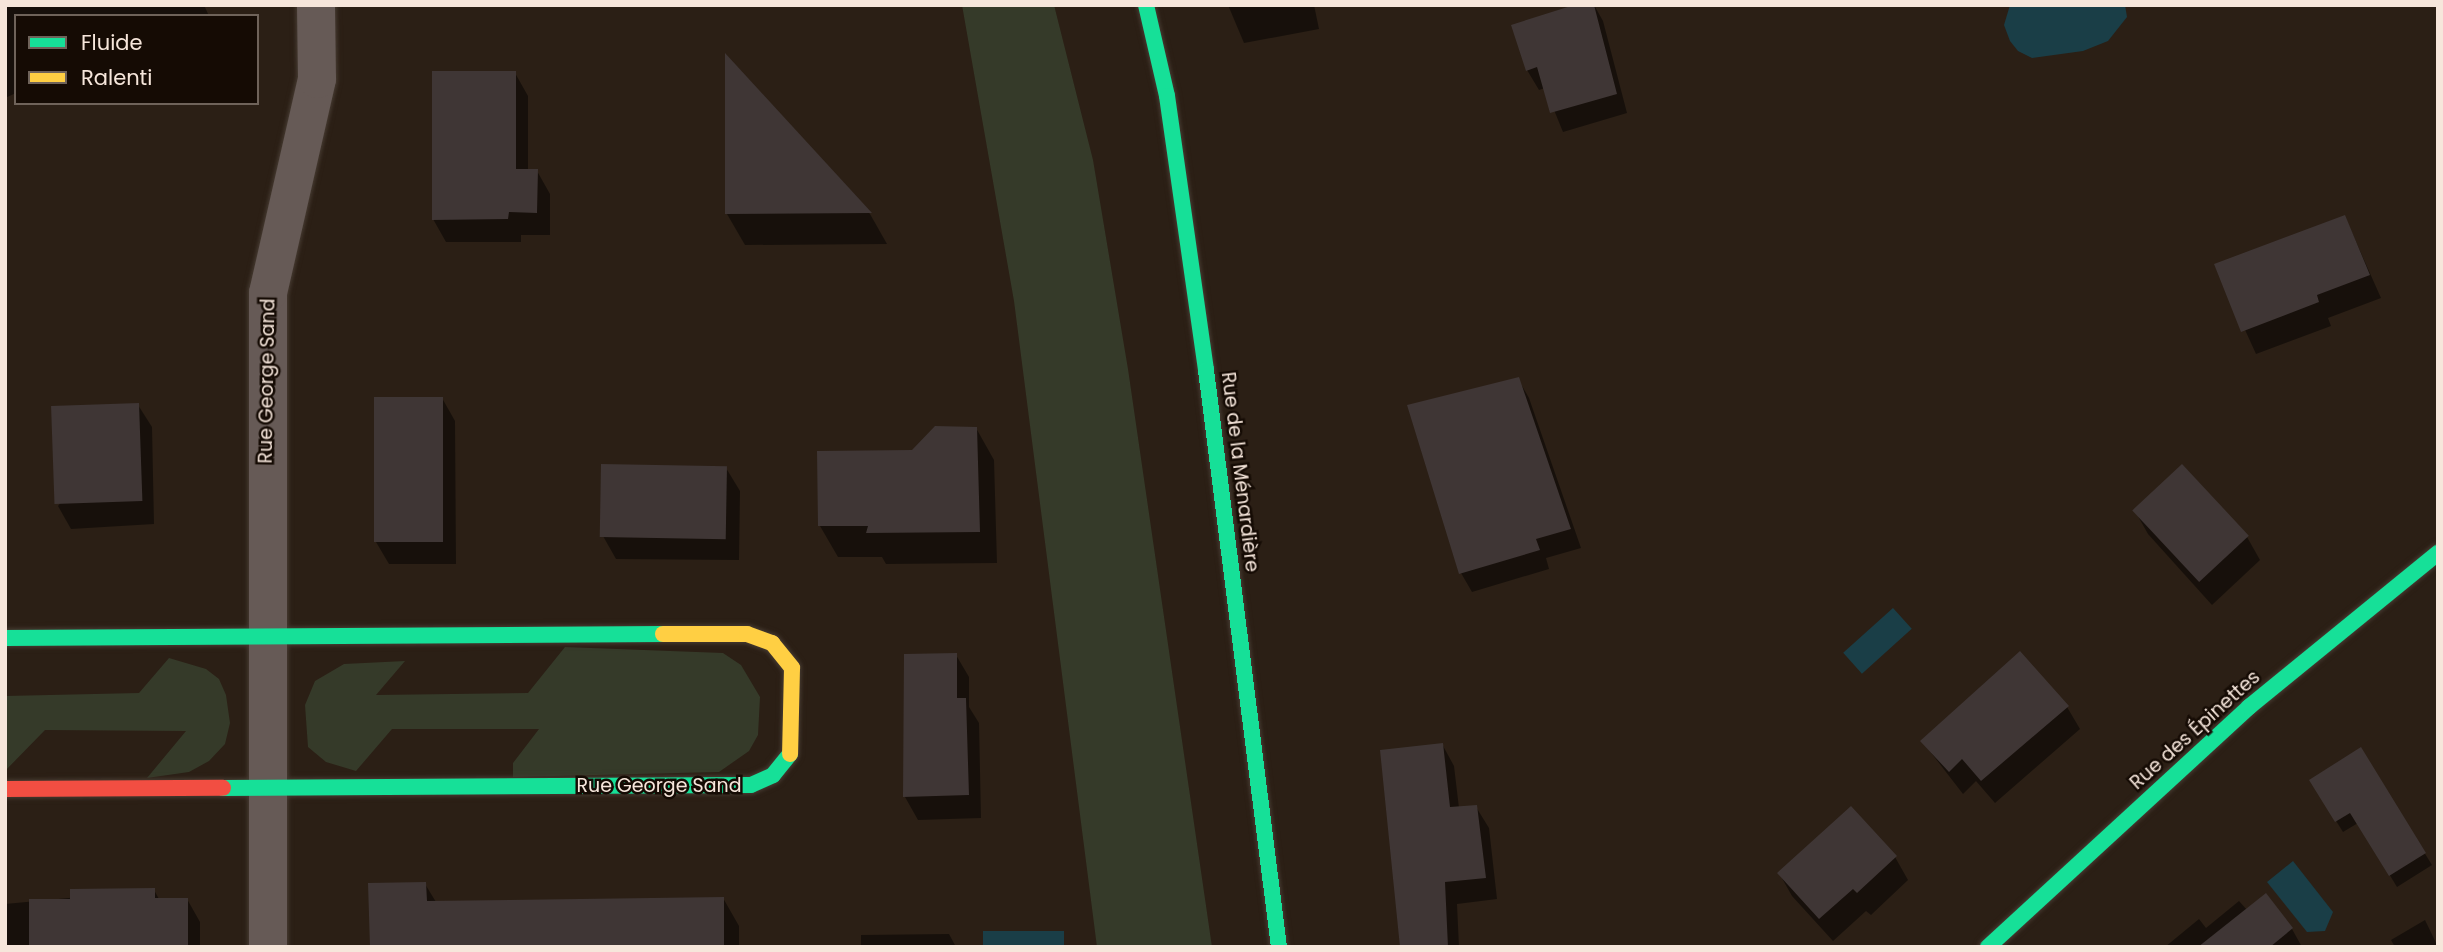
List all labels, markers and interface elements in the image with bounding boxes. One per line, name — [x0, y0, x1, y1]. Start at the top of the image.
legend — [14, 14, 259, 105]
text: Fluide — [81, 28, 143, 57]
text: Ralenti — [81, 63, 152, 92]
street label: Rue George Sand — [254, 298, 280, 464]
street label: Rue de la Ménardière — [1216, 371, 1264, 573]
street label: Rue des Épinettes — [2125, 666, 2265, 794]
street label: Rue George Sand — [576, 775, 742, 797]

